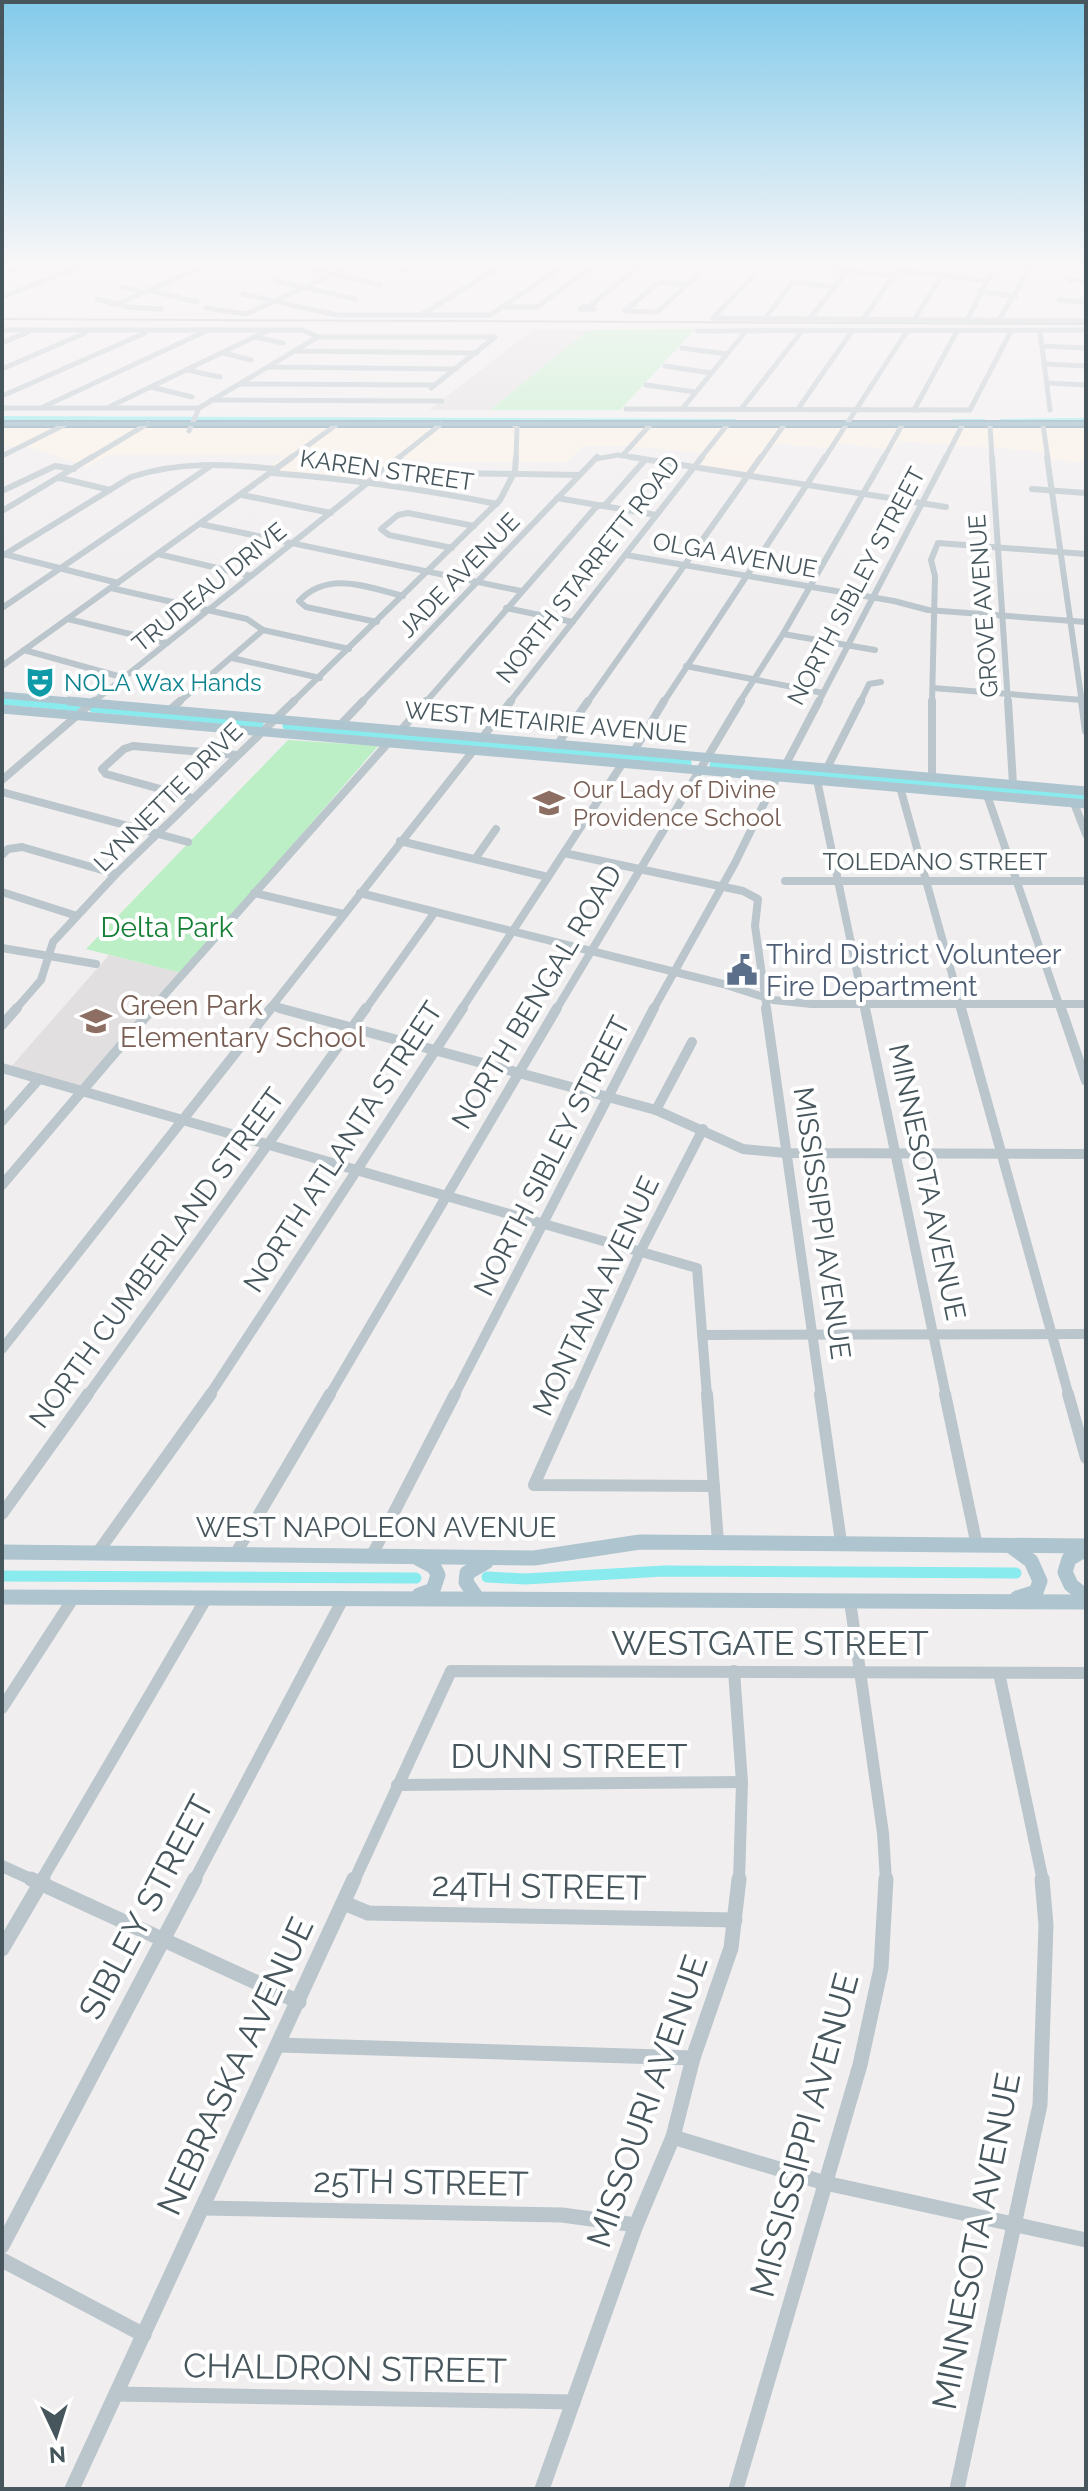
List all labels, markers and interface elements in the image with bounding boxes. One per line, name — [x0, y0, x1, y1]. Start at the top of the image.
street label: KAREN STREET — [298, 443, 476, 497]
street label: NORTH STARRETT ROAD — [490, 449, 686, 689]
street label: NORTH SIBLEY STREET — [781, 462, 931, 710]
street label: JADE AVENUE — [392, 507, 526, 643]
street label: GROVE AVENUE — [962, 513, 1004, 699]
street label: TRUDEAU DRIVE — [126, 516, 292, 658]
street label: OLGA AVENUE — [651, 526, 819, 584]
theatre icon: NOLA Wax Hands — [23, 665, 57, 699]
place label: NOLA Wax Hands — [64, 668, 262, 697]
street label: WEST METAIRIE AVENUE — [403, 695, 689, 749]
street label: LYNNETTE DRIVE — [88, 717, 248, 877]
place label: Our Lady of Divine Providence School — [573, 775, 781, 832]
school or university icon: Our Lady of Divine Providence School — [532, 786, 566, 820]
street label: TOLEDANO STREET — [823, 847, 1048, 876]
street label: NORTH BENGAL ROAD — [445, 859, 629, 1135]
park label: Delta Park — [100, 911, 234, 944]
place label: Third District Volunteer Fire Department — [766, 938, 1062, 1003]
public building icon: Third District Volunteer Fire Department — [725, 953, 759, 987]
place label: Green Park Elementary School — [120, 989, 365, 1054]
street label: NORTH ATLANTA STREET — [237, 996, 449, 1298]
school or university icon: Green Park Elementary School — [79, 1004, 113, 1038]
street label: NORTH SIBLEY STREET — [467, 1011, 637, 1301]
street label: MINNESOTA AVENUE — [882, 1041, 972, 1323]
street label: NORTH CUMBERLAND STREET — [23, 1082, 291, 1434]
street label: MISSISSIPPI AVENUE — [787, 1085, 857, 1361]
street label: MONTANA AVENUE — [526, 1171, 666, 1421]
street label: WEST NAPOLEON AVENUE — [196, 1511, 556, 1544]
street label: WESTGATE STREET — [611, 1623, 929, 1663]
street label: DUNN STREET — [451, 1736, 688, 1776]
street label: SIBLEY STREET — [70, 1788, 222, 2026]
street label: 24TH STREET — [431, 1864, 647, 1908]
street label: NEBRASKA AVENUE — [148, 1911, 322, 2221]
street label: MISSOURI AVENUE — [578, 1950, 716, 2252]
street label: MISSISSIPPI AVENUE — [742, 1969, 866, 2301]
street label: MINNESOTA AVENUE — [924, 2069, 1028, 2413]
street label: 25TH STREET — [313, 2160, 529, 2204]
street label: CHALDRON STREET — [183, 2345, 508, 2391]
north arrow — [16, 2395, 96, 2475]
text: N — [48, 2441, 67, 2469]

